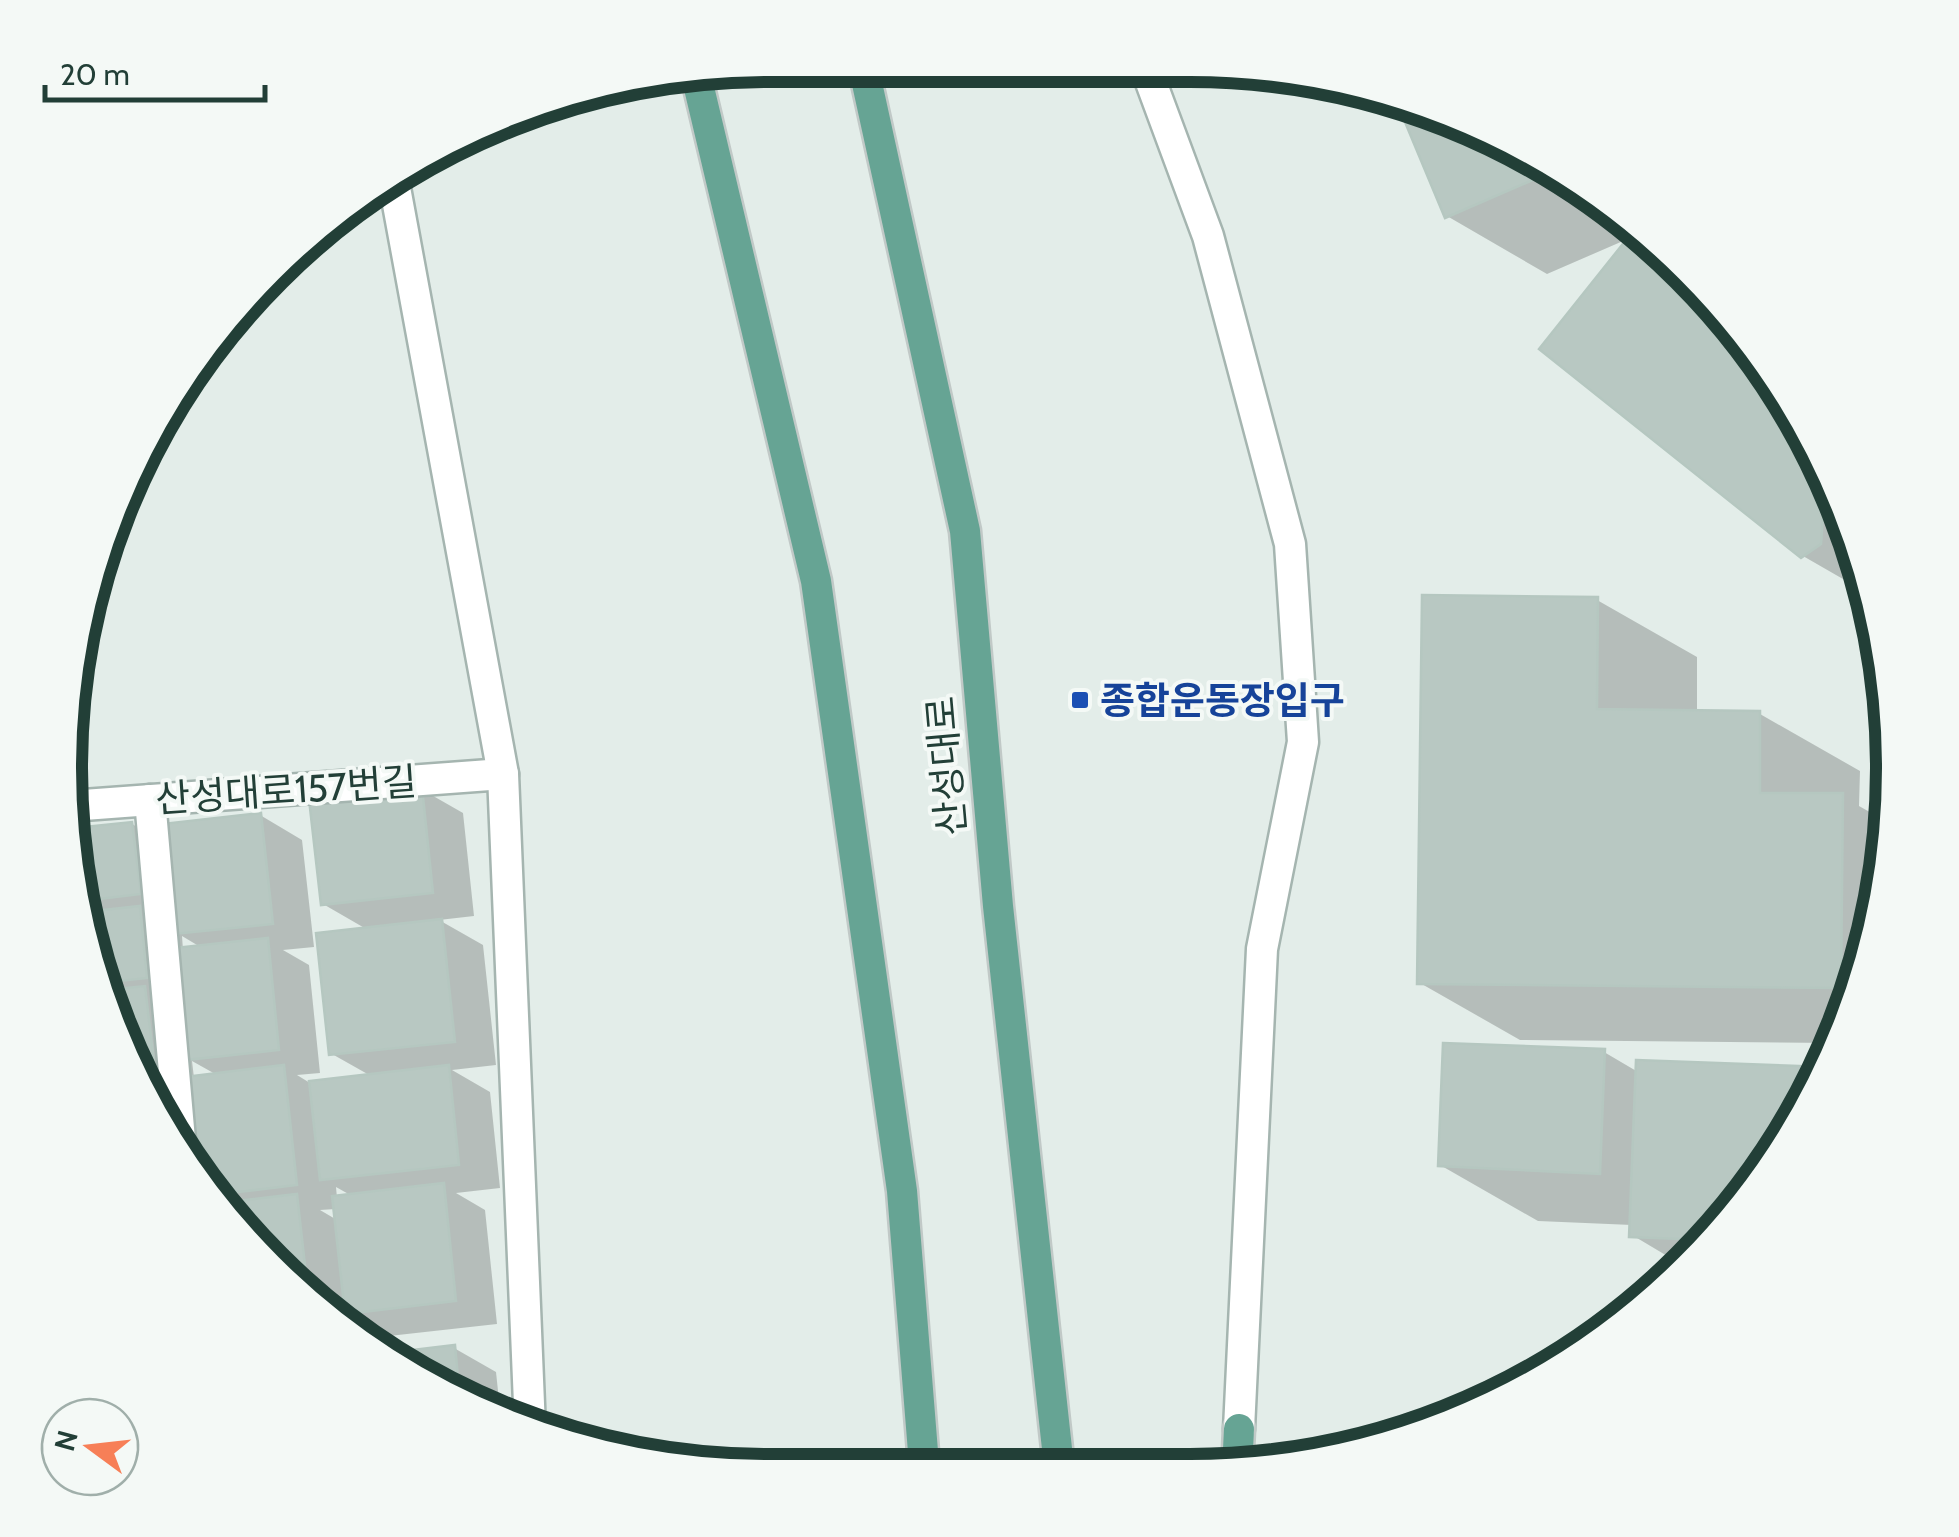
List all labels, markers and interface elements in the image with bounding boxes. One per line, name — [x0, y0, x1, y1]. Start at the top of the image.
scale bar — [45, 40, 265, 102]
text: 20 m — [60, 56, 130, 93]
place label: 종합운동장입구 — [1100, 677, 1345, 724]
marker: 종합운동장입구 — [1069, 689, 1091, 711]
street label: 산성대로 — [916, 694, 976, 838]
street label: 산성대로157번길 — [154, 757, 418, 823]
north arrow — [40, 1397, 140, 1497]
text: N — [47, 1427, 85, 1454]

